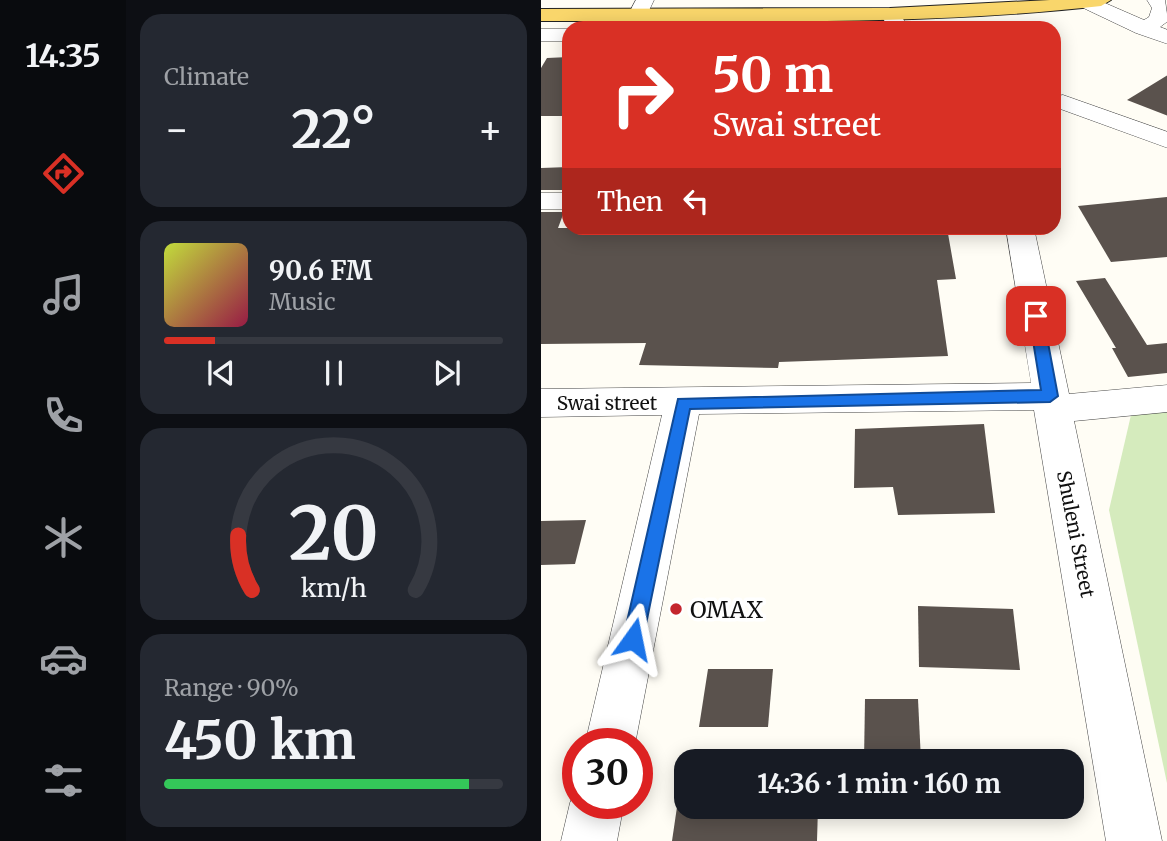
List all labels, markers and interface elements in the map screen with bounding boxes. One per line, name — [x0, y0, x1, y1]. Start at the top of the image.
text: 14:35 — [25, 36, 101, 76]
text: 50 m — [712, 44, 833, 105]
icon: right — [597, 49, 688, 140]
text: Climate — [164, 62, 249, 91]
text: 22° — [291, 97, 376, 162]
text: Swai street — [712, 105, 881, 145]
text: − — [164, 106, 189, 153]
text: + — [478, 106, 503, 153]
icon: directions — [39, 149, 88, 198]
icon: left — [677, 182, 715, 220]
text: Then — [597, 185, 663, 218]
text: 90.6 FM — [269, 254, 373, 287]
icon: music — [39, 270, 88, 319]
pin — [1006, 286, 1066, 346]
text: Music — [269, 287, 336, 316]
icon: arrive — [1017, 297, 1055, 335]
icon: previous — [202, 354, 240, 392]
icon: pause — [315, 354, 353, 392]
icon: next — [428, 354, 466, 392]
icon: phone — [39, 391, 88, 440]
street label: Swai street — [557, 391, 658, 415]
street label: Shuleni Street — [1052, 469, 1100, 600]
text: 20 — [289, 488, 379, 580]
icon: climate — [39, 513, 88, 562]
text: km/h — [300, 572, 367, 604]
place label: OMAX — [690, 595, 763, 624]
marker: OMAX — [668, 601, 684, 617]
position arrow — [596, 602, 670, 676]
icon: car — [39, 634, 88, 683]
text: Range · 90% — [164, 673, 299, 702]
text: 450 km — [164, 708, 356, 773]
speed limit sign: 30 — [562, 728, 653, 819]
icon: filters — [39, 756, 88, 805]
text: 14:36 · 1 min · 160 m — [757, 767, 1001, 800]

